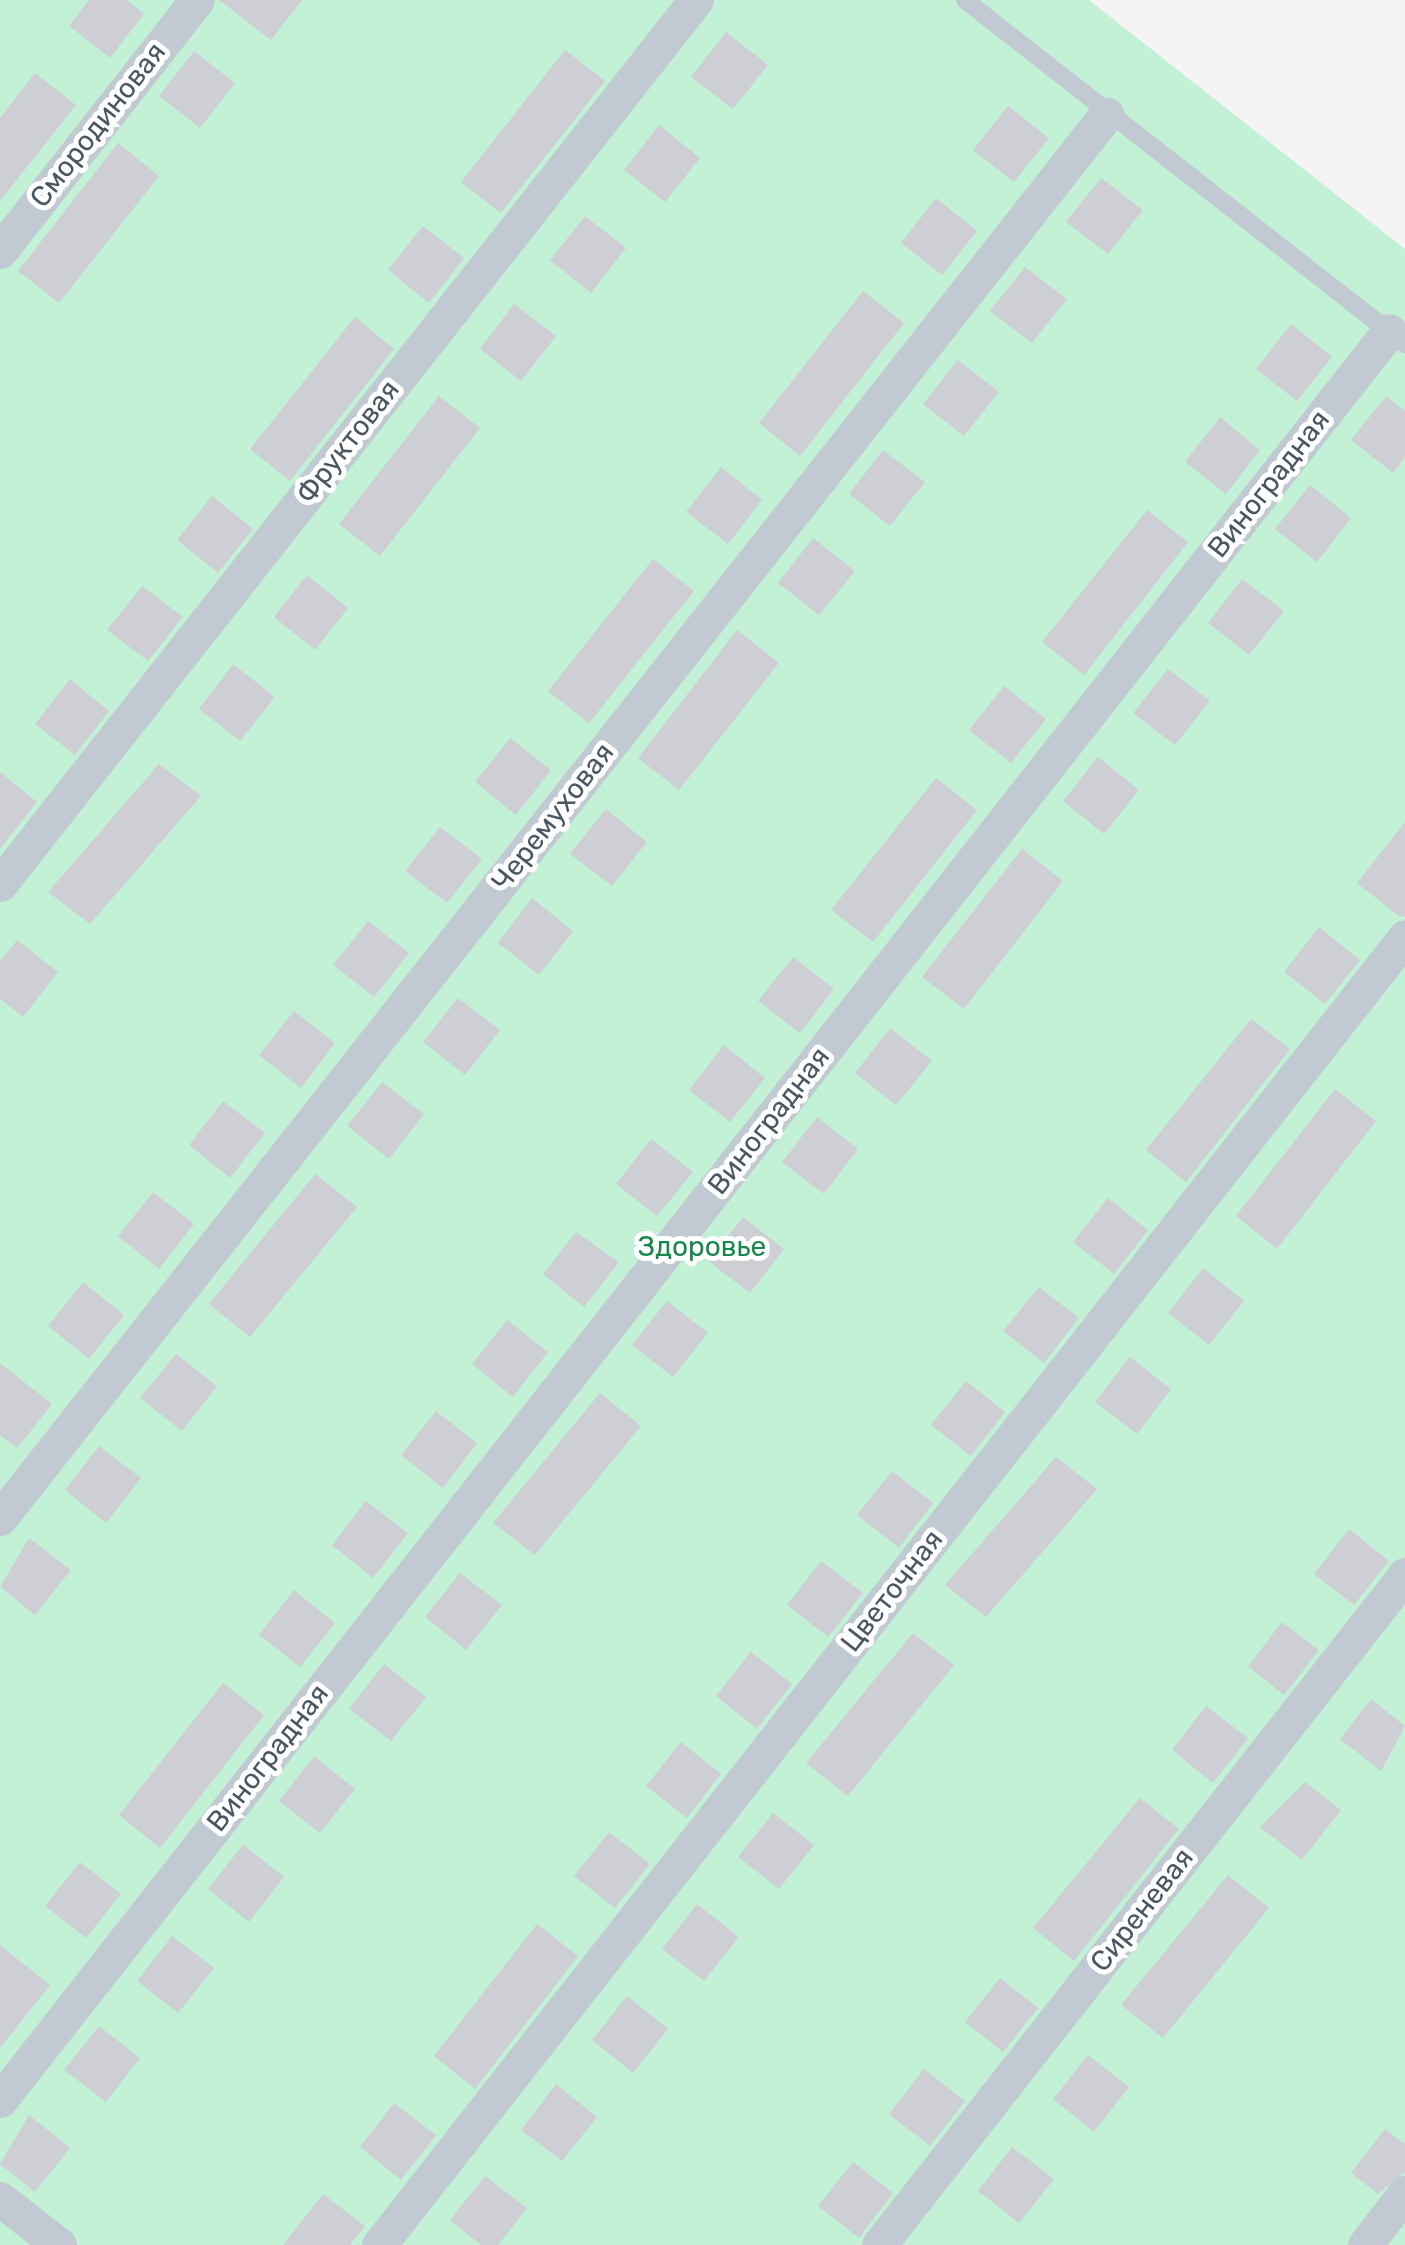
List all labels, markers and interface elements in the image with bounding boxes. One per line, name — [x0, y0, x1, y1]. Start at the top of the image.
street label: Смородиновая — [23, 36, 173, 214]
street label: Фруктовая — [289, 374, 407, 510]
street label: Виноградная — [1201, 404, 1337, 564]
street label: Черемуховая — [485, 736, 621, 898]
street label: Виноградная — [701, 1041, 837, 1201]
park label: Здоровье — [638, 1230, 766, 1264]
street label: Цветочная — [834, 1523, 950, 1659]
street label: Виноградная — [200, 1678, 336, 1838]
street label: Сиреневая — [1083, 1842, 1201, 1978]

